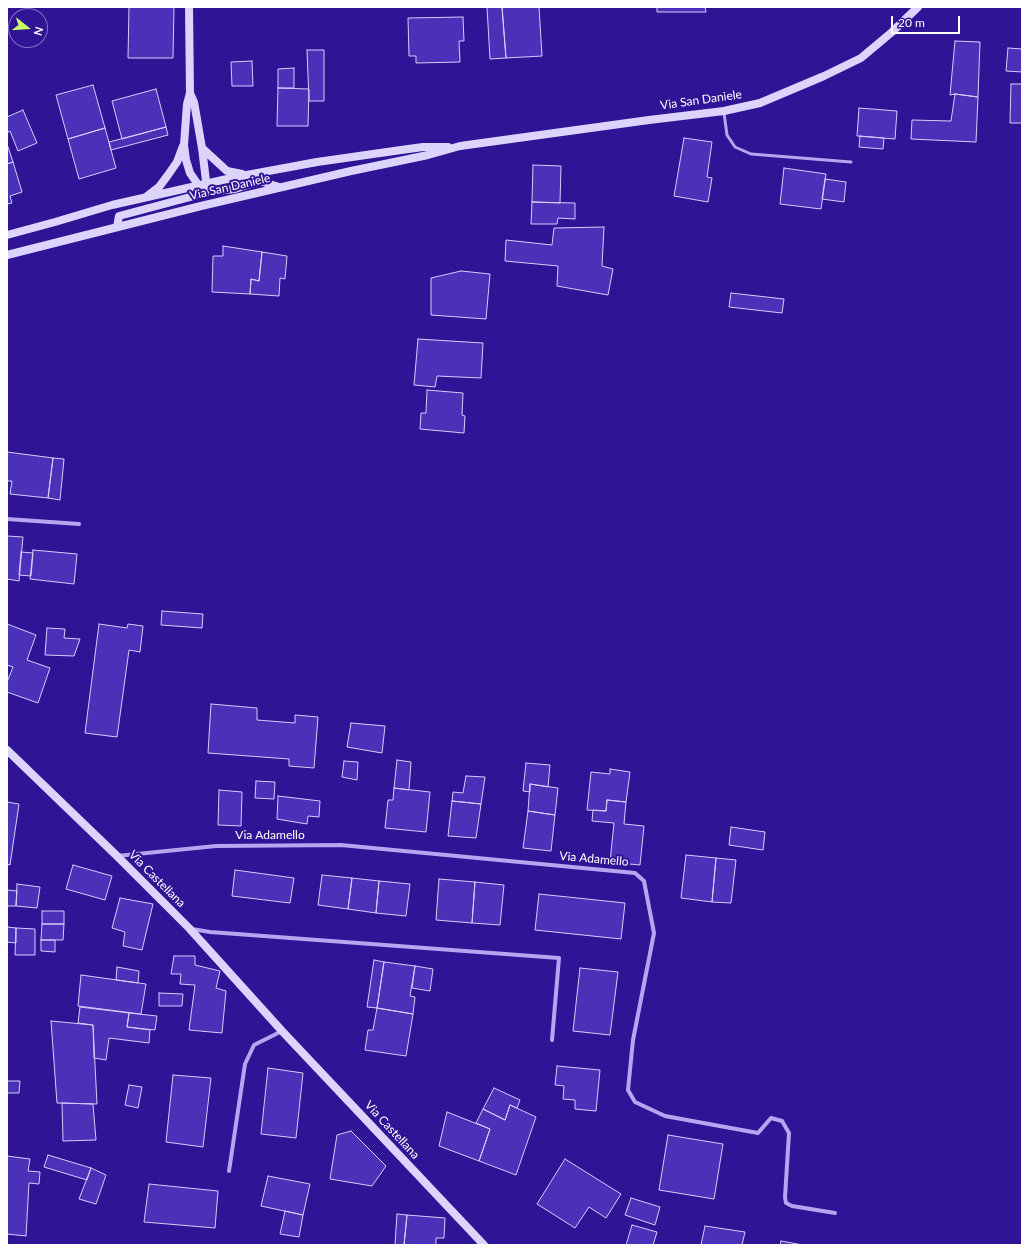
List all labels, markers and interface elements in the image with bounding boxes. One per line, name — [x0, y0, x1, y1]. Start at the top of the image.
north arrow — [8, 8, 48, 48]
scale bar — [893, 8, 962, 34]
text: 20 m — [898, 15, 925, 30]
text: N — [32, 25, 46, 37]
street label: Via San Daniele — [659, 87, 743, 113]
street label: Via San Daniele — [188, 171, 272, 203]
street label: Via Adamello — [235, 828, 305, 842]
street label: Via Castellana — [126, 848, 188, 910]
street label: Via Adamello — [559, 849, 629, 869]
street label: Via Castellana — [361, 1098, 423, 1162]

